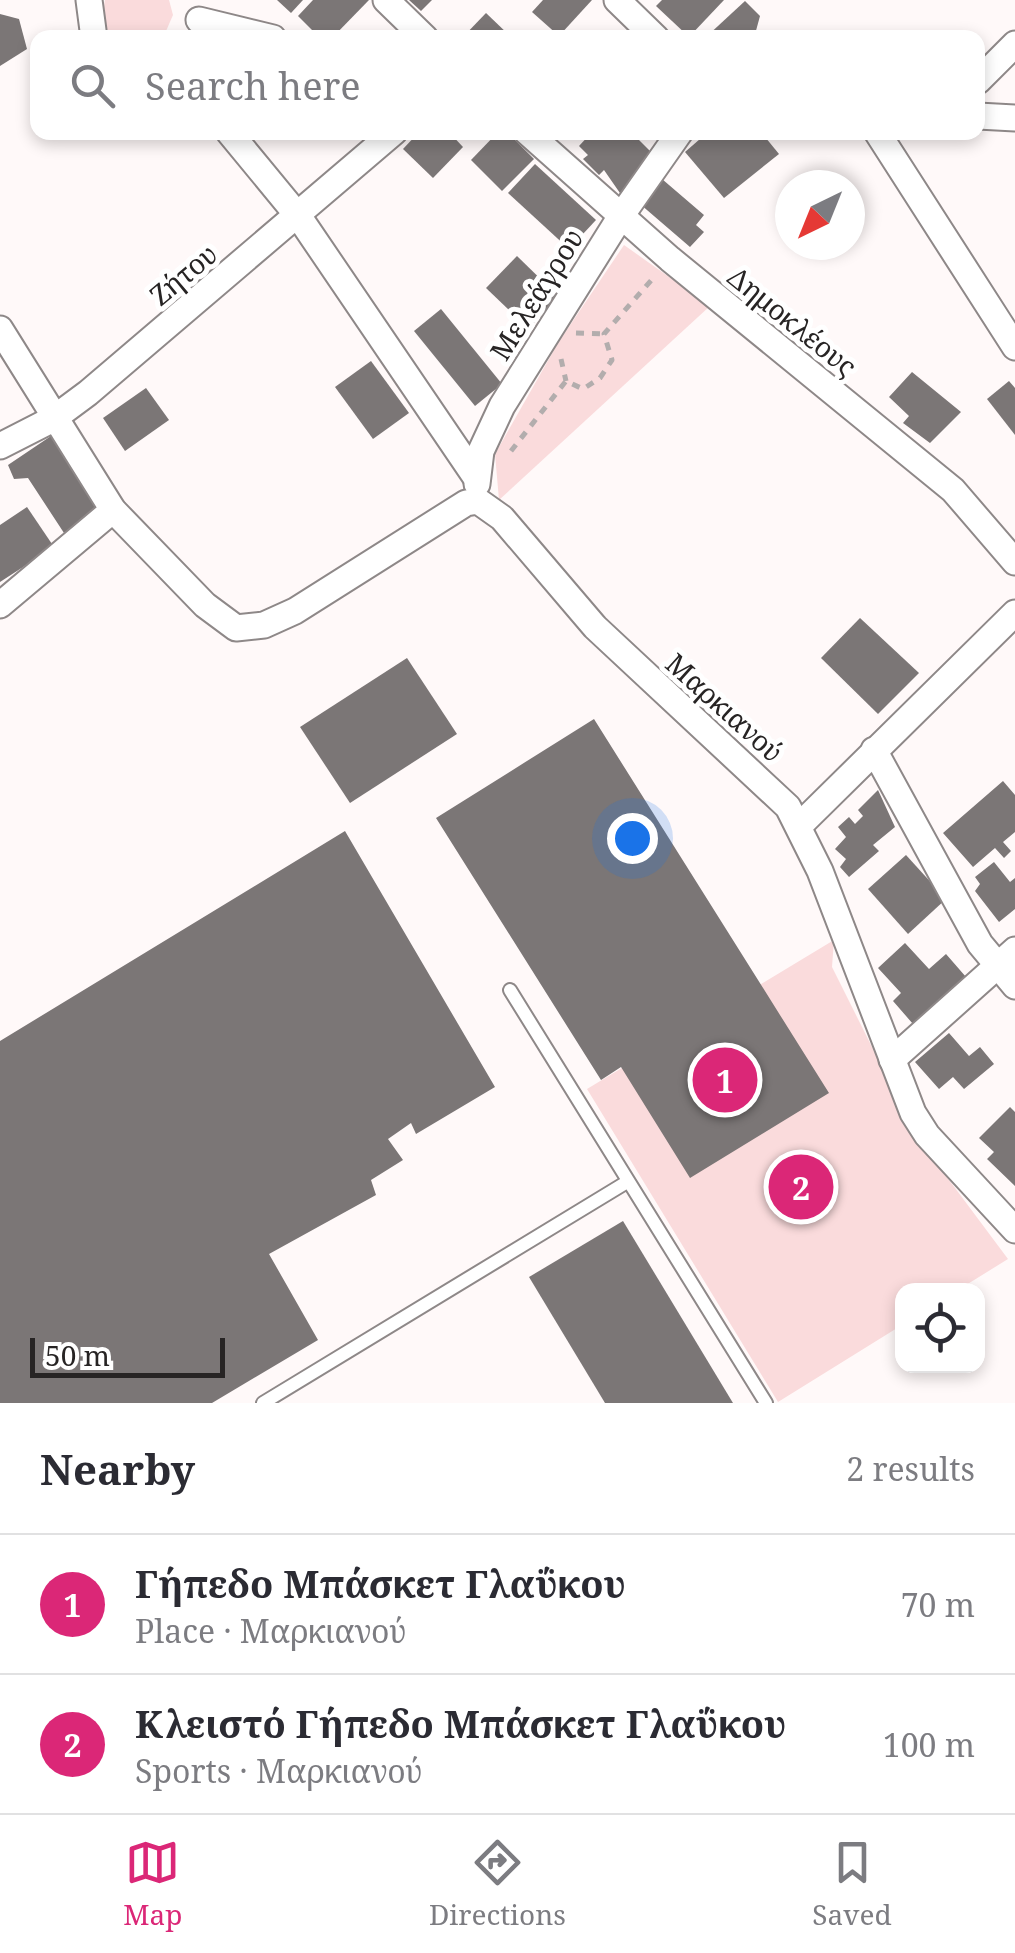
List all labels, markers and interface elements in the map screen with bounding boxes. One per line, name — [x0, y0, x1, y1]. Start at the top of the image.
search box — [30, 30, 985, 140]
icon: search — [65, 58, 120, 113]
text: Search here — [145, 59, 361, 111]
north arrow — [775, 170, 865, 260]
street label: Μελεάγρου — [481, 221, 591, 367]
street label: Ζήτου — [141, 235, 225, 313]
street label: Δημοκλέους — [721, 257, 865, 385]
street label: Μαρκιανού — [658, 644, 792, 770]
your location — [607, 813, 658, 864]
pin: 1 — [692, 1042, 758, 1118]
pin: 2 — [768, 1150, 834, 1224]
map controls — [895, 1283, 985, 1373]
button: locate — [895, 1283, 985, 1373]
scale bar — [30, 1333, 225, 1378]
text: 50 m — [45, 1336, 110, 1374]
text: Nearby — [40, 1440, 195, 1497]
text: 2 results — [846, 1447, 975, 1490]
text: Γήπεδο Μπάσκετ Γλαΰκου — [135, 1557, 626, 1609]
text: 1 — [63, 1583, 82, 1626]
text: 70 m — [901, 1583, 975, 1626]
text: Place · Μαρκιανού — [135, 1609, 406, 1652]
text: Κλειστό Γήπεδο Μπάσκετ Γλαΰκου — [135, 1697, 786, 1749]
text: 2 — [63, 1723, 82, 1766]
text: 100 m — [883, 1723, 975, 1766]
text: Sports · Μαρκιανού — [135, 1749, 423, 1792]
tab: Map — [123, 1835, 182, 1933]
tab: Directions — [429, 1835, 566, 1933]
tab: Saved — [812, 1835, 892, 1933]

